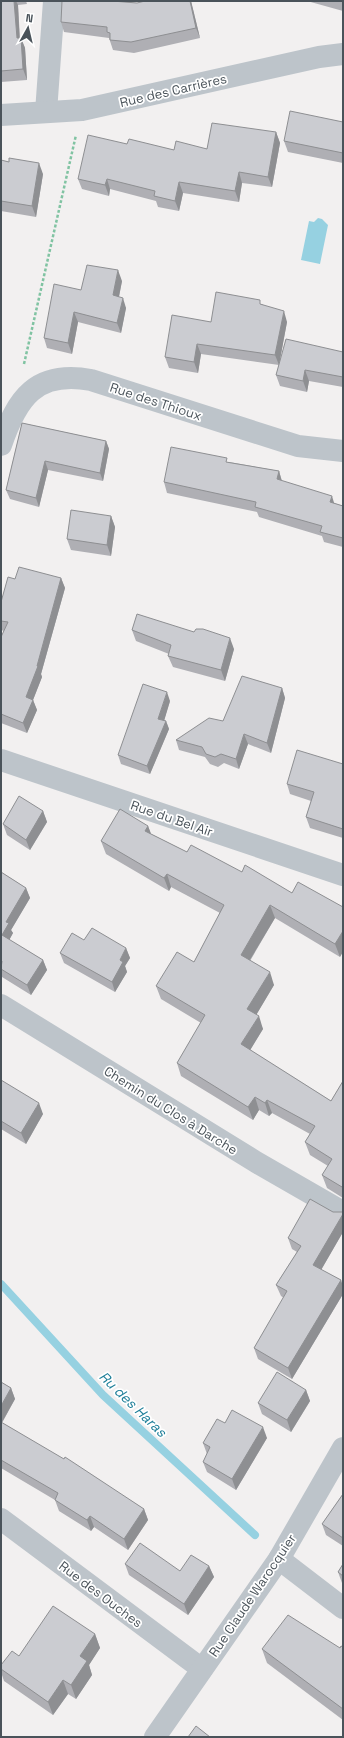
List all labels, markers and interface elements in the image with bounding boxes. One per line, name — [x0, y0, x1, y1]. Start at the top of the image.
north arrow — [8, 8, 48, 48]
text: N — [25, 11, 34, 26]
street label: Rue des Carrières — [118, 70, 228, 111]
street label: Rue des Thioux — [108, 379, 204, 424]
street label: Rue du Bel Air — [129, 796, 215, 841]
street label: Chemin du Clos à Darche — [101, 1062, 241, 1158]
water label: Ru des Haras — [95, 1367, 171, 1441]
street label: Rue Claude Warocquier — [205, 1531, 300, 1660]
street label: Rue des Ouches — [55, 1557, 146, 1631]

